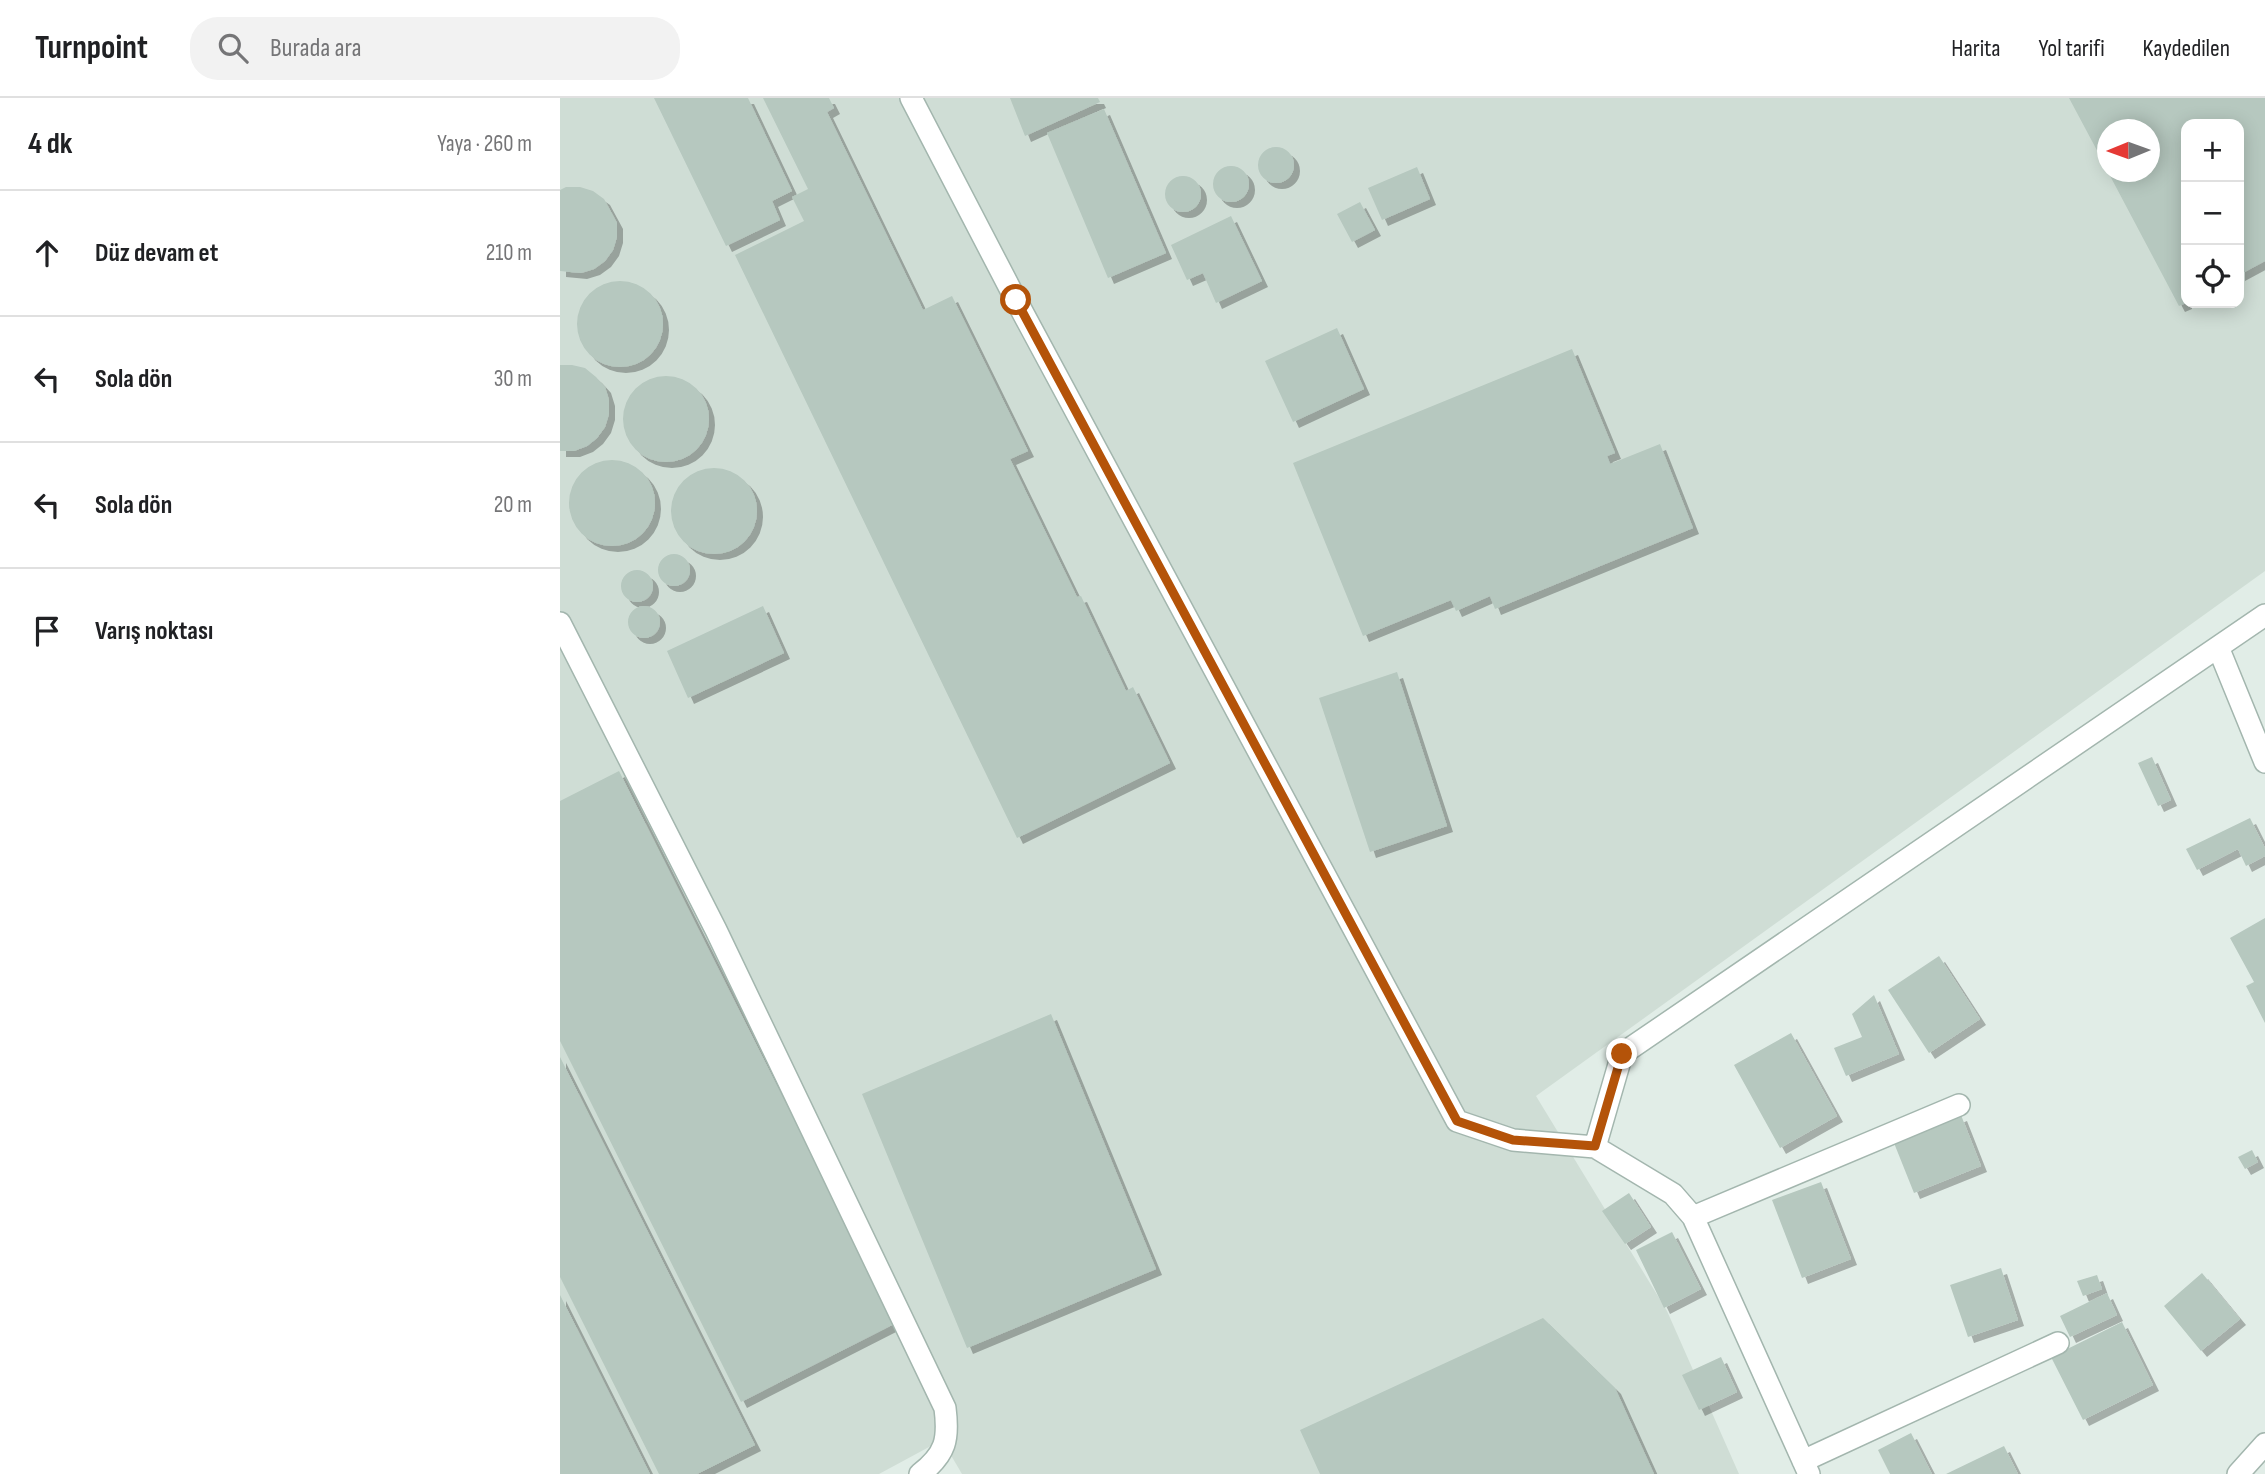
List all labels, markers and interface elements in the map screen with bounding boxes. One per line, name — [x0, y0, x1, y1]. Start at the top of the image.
search box — [190, 17, 680, 80]
text: Turnpoint — [35, 28, 148, 68]
icon: search — [214, 29, 252, 67]
text: Burada ara — [270, 33, 362, 64]
text: Harita — [1951, 34, 2001, 63]
text: Yol tarifi — [2039, 34, 2105, 63]
text: Kaydedilen — [2143, 34, 2230, 63]
north arrow — [2097, 119, 2160, 182]
map controls — [2181, 119, 2244, 308]
button: + — [2181, 119, 2244, 182]
text: 4 dk — [28, 126, 72, 162]
text: Yaya · 260 m — [437, 130, 532, 158]
button: − — [2181, 182, 2244, 245]
icon: ahead — [28, 234, 66, 272]
text: Düz devam et — [95, 238, 218, 269]
text: 210 m — [486, 239, 532, 267]
button: locate — [2181, 245, 2244, 308]
route start — [1000, 284, 1031, 315]
icon: left — [28, 360, 66, 398]
text: Sola dön — [95, 364, 172, 395]
text: 30 m — [494, 365, 532, 393]
icon: left — [28, 486, 66, 524]
text: Sola dön — [95, 490, 172, 521]
text: 20 m — [494, 491, 532, 519]
icon: arrive — [28, 612, 66, 650]
text: Varış noktası — [95, 616, 213, 647]
route end — [1606, 1038, 1637, 1069]

